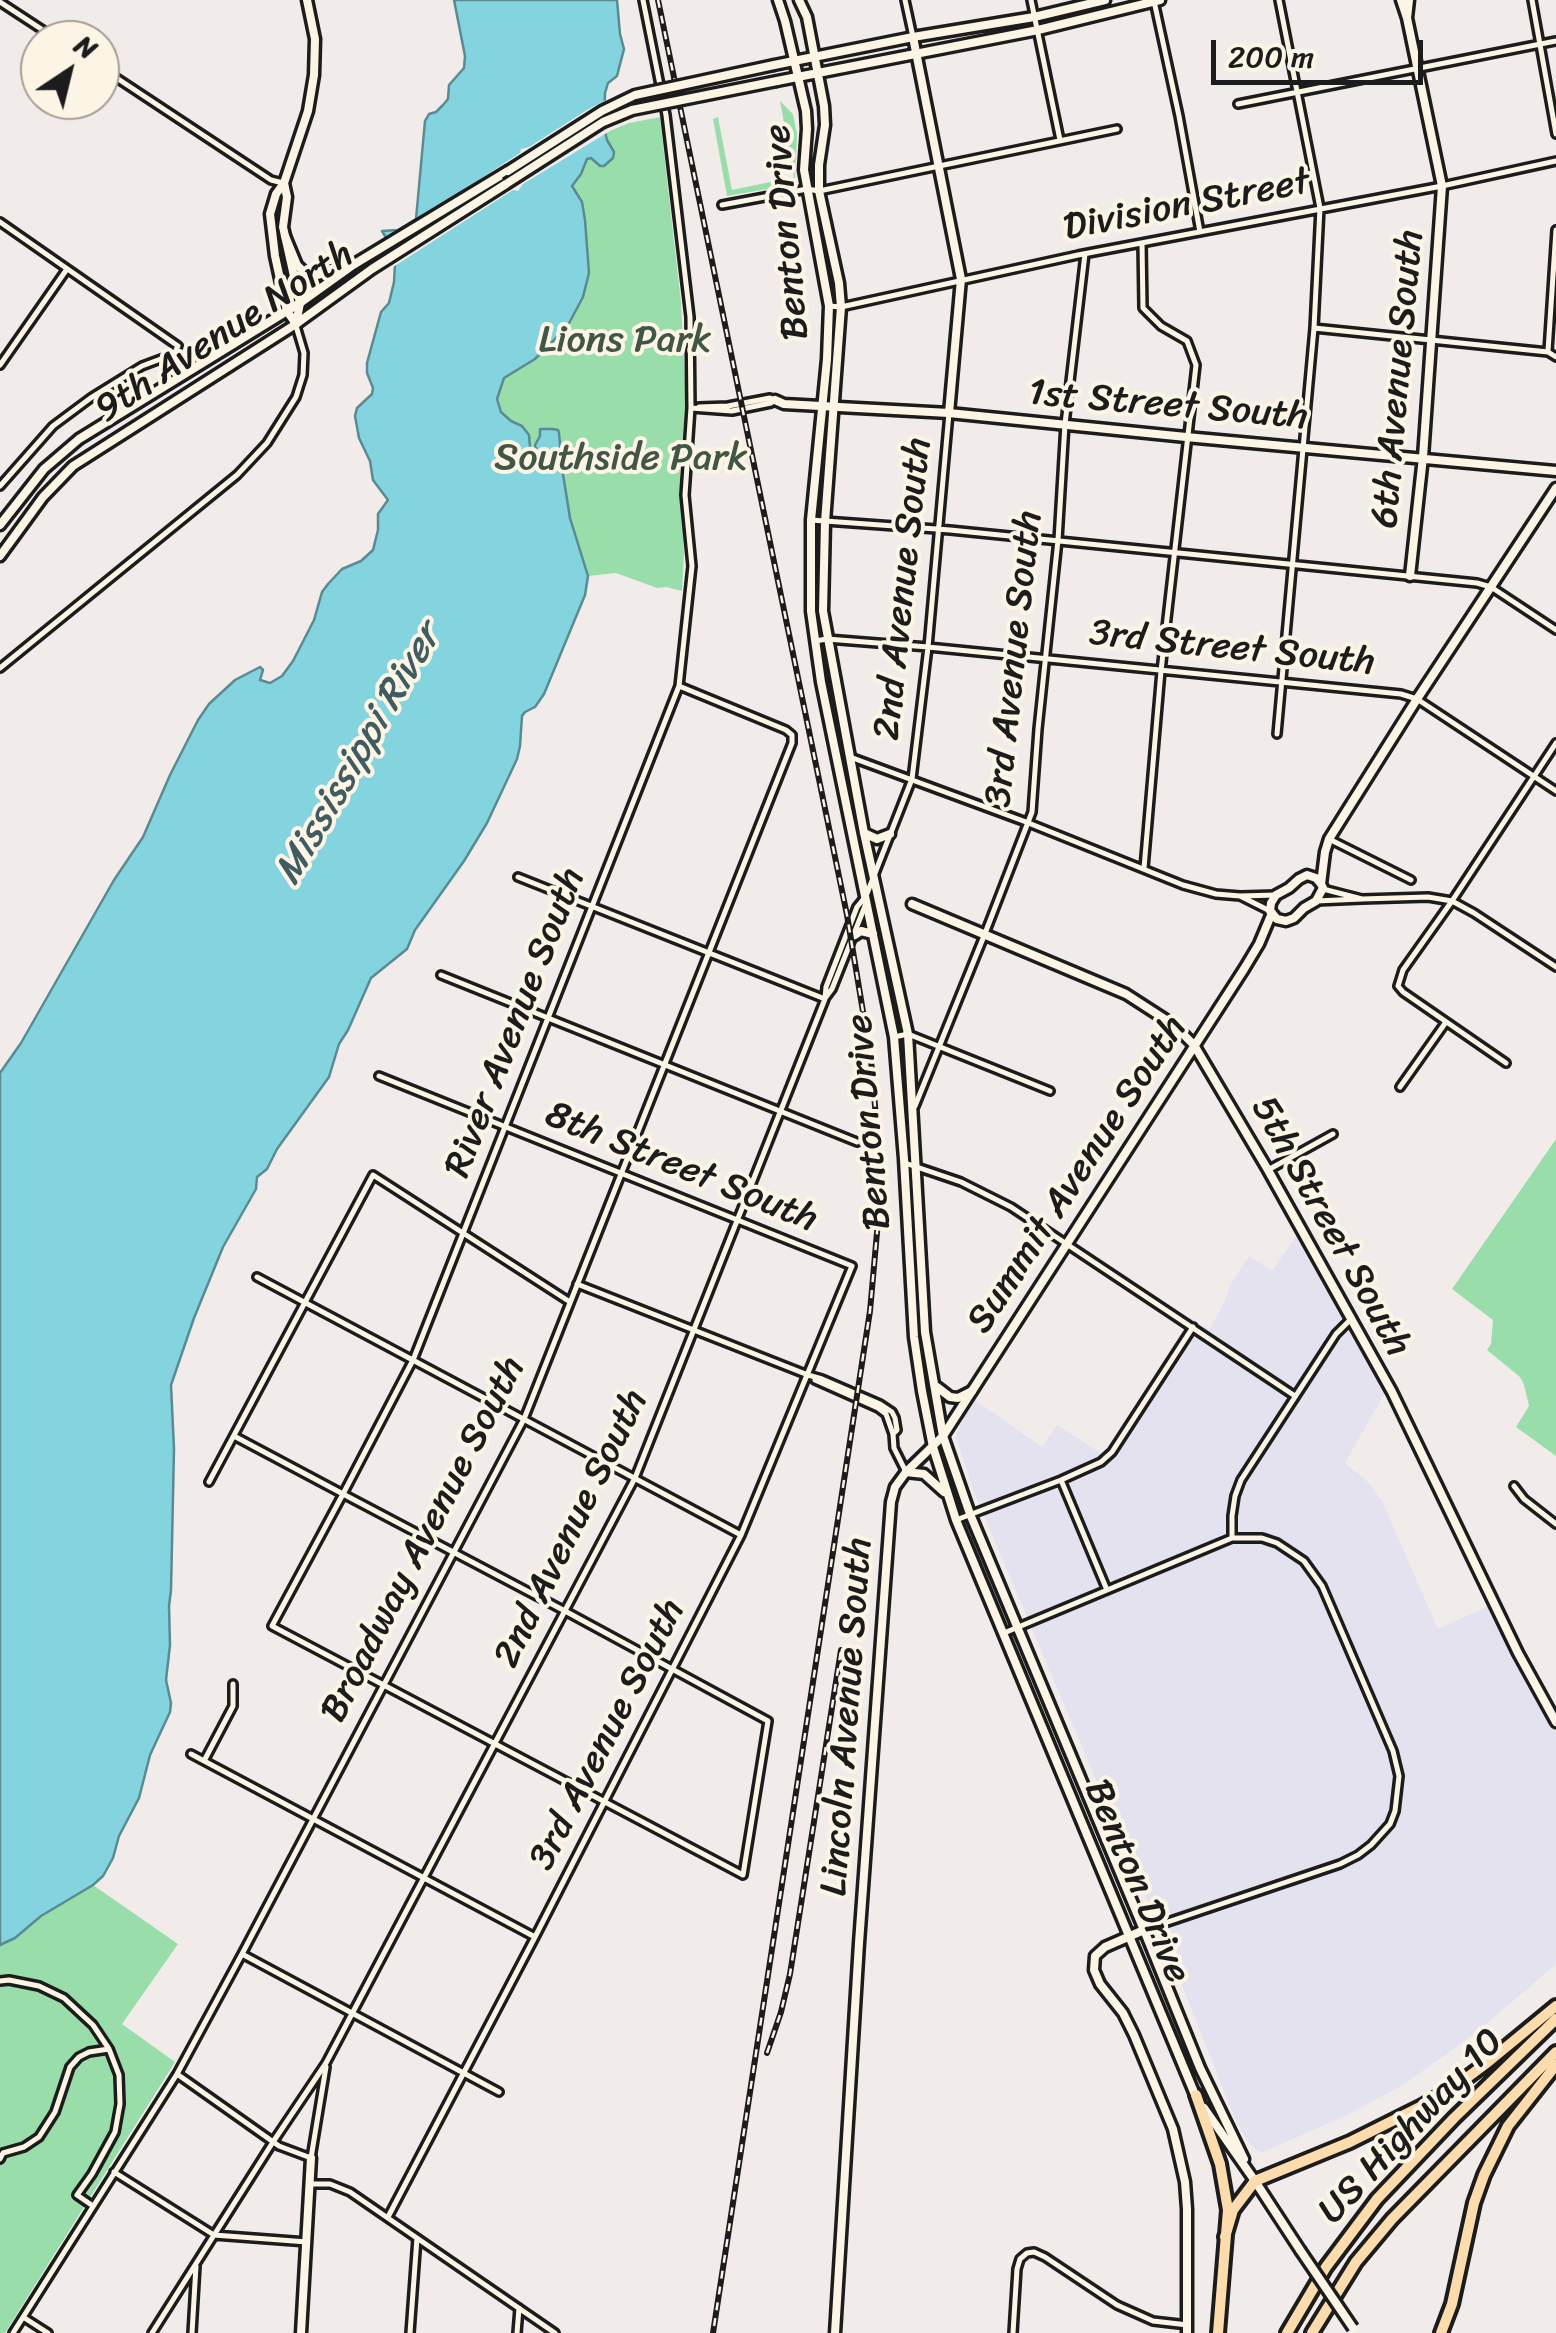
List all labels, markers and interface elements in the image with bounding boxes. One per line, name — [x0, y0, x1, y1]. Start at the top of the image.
north arrow — [20, 20, 120, 120]
scale bar — [1216, 20, 1428, 82]
text: N — [64, 21, 108, 72]
text: 200 m — [1228, 30, 1314, 84]
street label: Benton Drive — [756, 122, 820, 342]
street label: Division Street — [1060, 160, 1314, 252]
street label: 6th Avenue South — [1363, 228, 1435, 530]
street label: 9th Avenue North — [87, 233, 363, 433]
park label: Lions Park — [538, 318, 712, 364]
street label: 1st Street South — [1026, 371, 1310, 441]
park label: Southside Park — [494, 436, 748, 482]
street label: 2nd Avenue South — [865, 436, 943, 742]
street label: 3rd Avenue South — [977, 509, 1053, 809]
street label: 3rd Street South — [1087, 611, 1377, 687]
water label: Mississippi River — [265, 617, 453, 893]
street label: River Avenue South — [436, 862, 596, 1184]
street label: Summit Avenue South — [958, 1008, 1198, 1342]
street label: Benton Drive — [838, 1012, 902, 1232]
street label: 5th Street South — [1240, 1089, 1420, 1365]
street label: 8th Street South — [538, 1093, 824, 1243]
street label: Broadway Avenue South — [312, 1350, 536, 1730]
street label: 2nd Avenue South — [485, 1383, 659, 1675]
street label: Lincoln Avenue South — [813, 1536, 883, 1898]
street label: 3rd Avenue South — [520, 1592, 696, 1878]
street label: Benton Drive — [1073, 1773, 1199, 1991]
street label: US Highway 10 — [1310, 2020, 1514, 2234]

